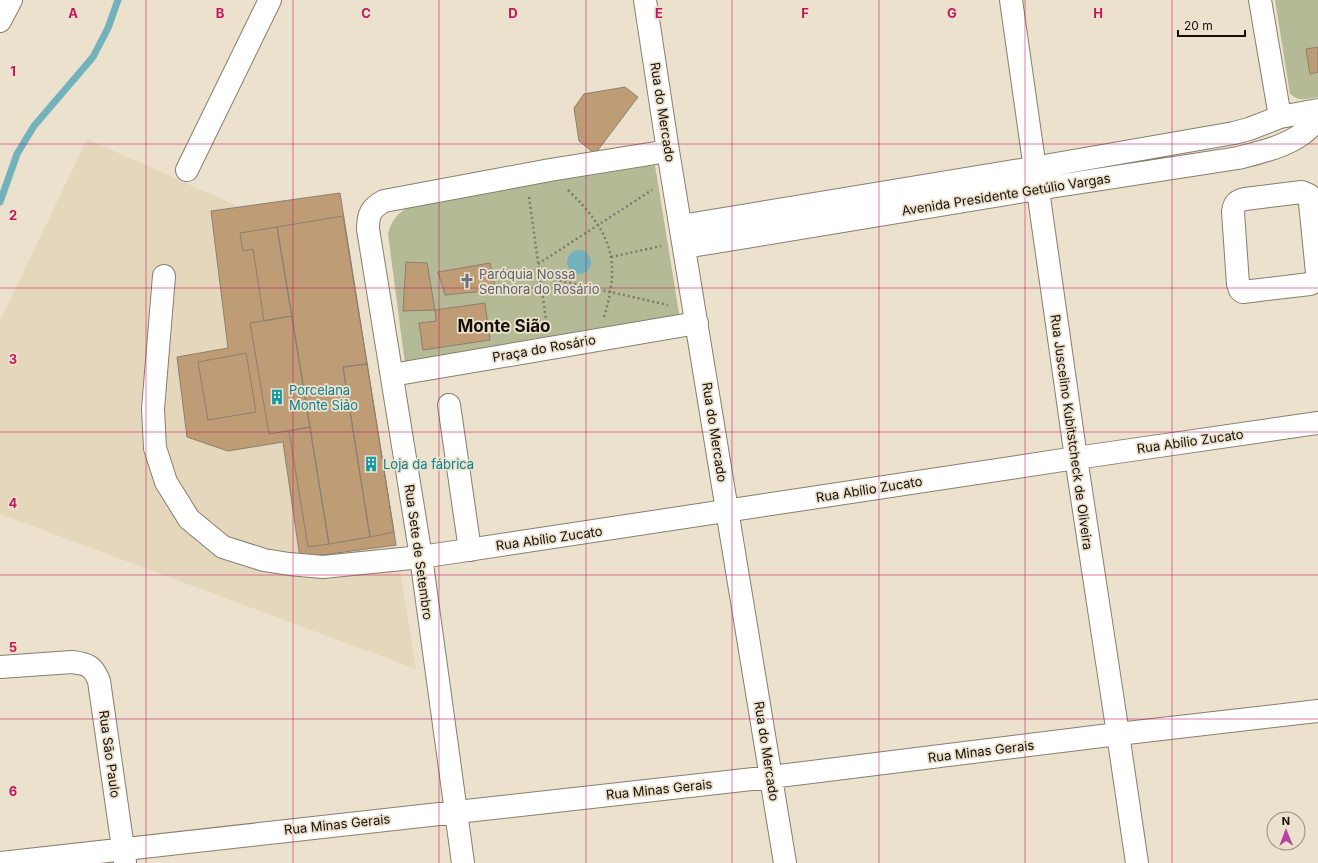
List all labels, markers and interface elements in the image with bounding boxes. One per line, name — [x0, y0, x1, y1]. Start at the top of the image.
text: A — [68, 5, 78, 21]
text: B — [216, 5, 225, 21]
text: C — [361, 5, 371, 21]
text: D — [508, 5, 518, 21]
text: E — [655, 5, 663, 21]
text: F — [801, 5, 809, 21]
text: G — [947, 5, 957, 21]
text: H — [1093, 5, 1103, 21]
scale bar — [1178, 12, 1245, 38]
text: 20 m — [1184, 18, 1213, 33]
street label: Rua do Mercado — [647, 61, 679, 163]
text: 1 — [10, 63, 16, 79]
street label: Avenida Presidente Getúlio Vargas — [901, 170, 1112, 218]
text: 2 — [9, 207, 17, 223]
place label: Paróquia Nossa Senhora do Rosário — [479, 266, 600, 297]
church icon: Paróquia Nossa Senhora do Rosário — [458, 272, 476, 290]
street label: Rua Juscelino Kubitstcheck de Oliveira — [1048, 313, 1096, 551]
district label: Monte Sião — [457, 316, 551, 336]
street label: Praça do Rosário — [491, 331, 597, 365]
text: 3 — [9, 351, 17, 367]
street label: Rua do Mercado — [699, 381, 731, 483]
place label: Porcelana Monte Sião — [289, 382, 358, 413]
building icon: Porcelana Monte Sião — [268, 388, 286, 406]
street label: Rua Abílio Zucato — [1136, 426, 1245, 456]
building icon: Loja da fábrica — [362, 455, 380, 473]
place label: Loja da fábrica — [383, 456, 474, 472]
street label: Rua Abílio Zucato — [815, 473, 924, 505]
street label: Rua Sete de Setembro — [402, 483, 436, 621]
text: 4 — [9, 495, 18, 511]
street label: Rua Abílio Zucato — [495, 523, 604, 553]
text: 5 — [9, 639, 17, 655]
street label: Rua do Mercado — [751, 700, 783, 802]
street label: Rua São Paulo — [96, 709, 124, 799]
street label: Rua Minas Gerais — [927, 737, 1035, 765]
street label: Rua Minas Gerais — [605, 775, 713, 803]
text: 6 — [9, 783, 17, 799]
street label: Rua Minas Gerais — [283, 810, 391, 838]
north arrow — [1266, 811, 1306, 851]
text: N — [1282, 814, 1290, 828]

